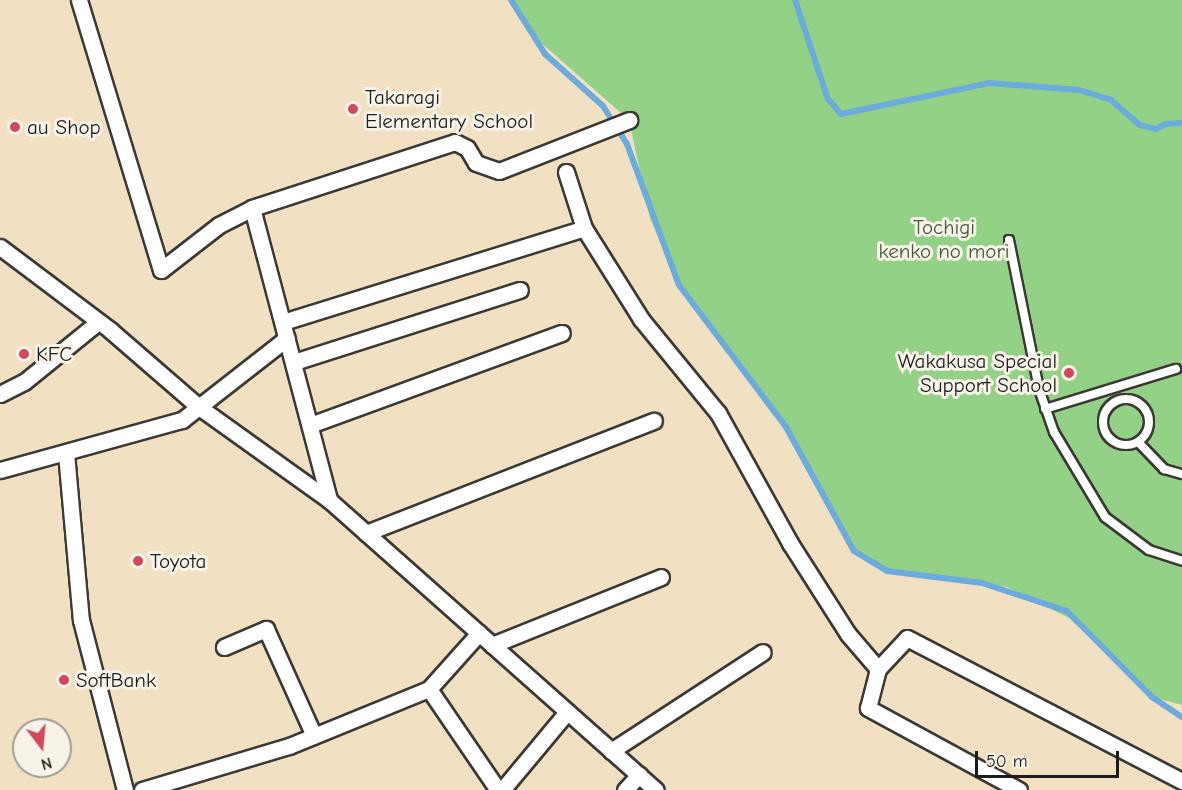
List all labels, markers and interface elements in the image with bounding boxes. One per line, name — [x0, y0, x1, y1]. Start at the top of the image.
place label: Takaragi Elementary School — [365, 84, 533, 134]
marker: Takaragi Elementary School — [346, 102, 360, 116]
place label: au Shop — [27, 114, 101, 140]
marker: au Shop — [8, 120, 22, 134]
park label: Tochigi kenko no mori — [878, 214, 1010, 264]
place label: KFC — [36, 341, 72, 367]
marker: KFC — [17, 347, 31, 361]
place label: Wakakusa Special Support School — [898, 348, 1057, 398]
marker: Wakakusa Special Support School — [1062, 366, 1076, 380]
place label: Toyota — [150, 548, 206, 574]
marker: Toyota — [131, 554, 145, 568]
place label: SoftBank — [76, 667, 156, 693]
marker: SoftBank — [57, 673, 71, 687]
north arrow — [12, 718, 72, 778]
scale bar — [978, 739, 1122, 777]
text: 50 m — [986, 751, 1028, 772]
text: N — [39, 753, 54, 773]

